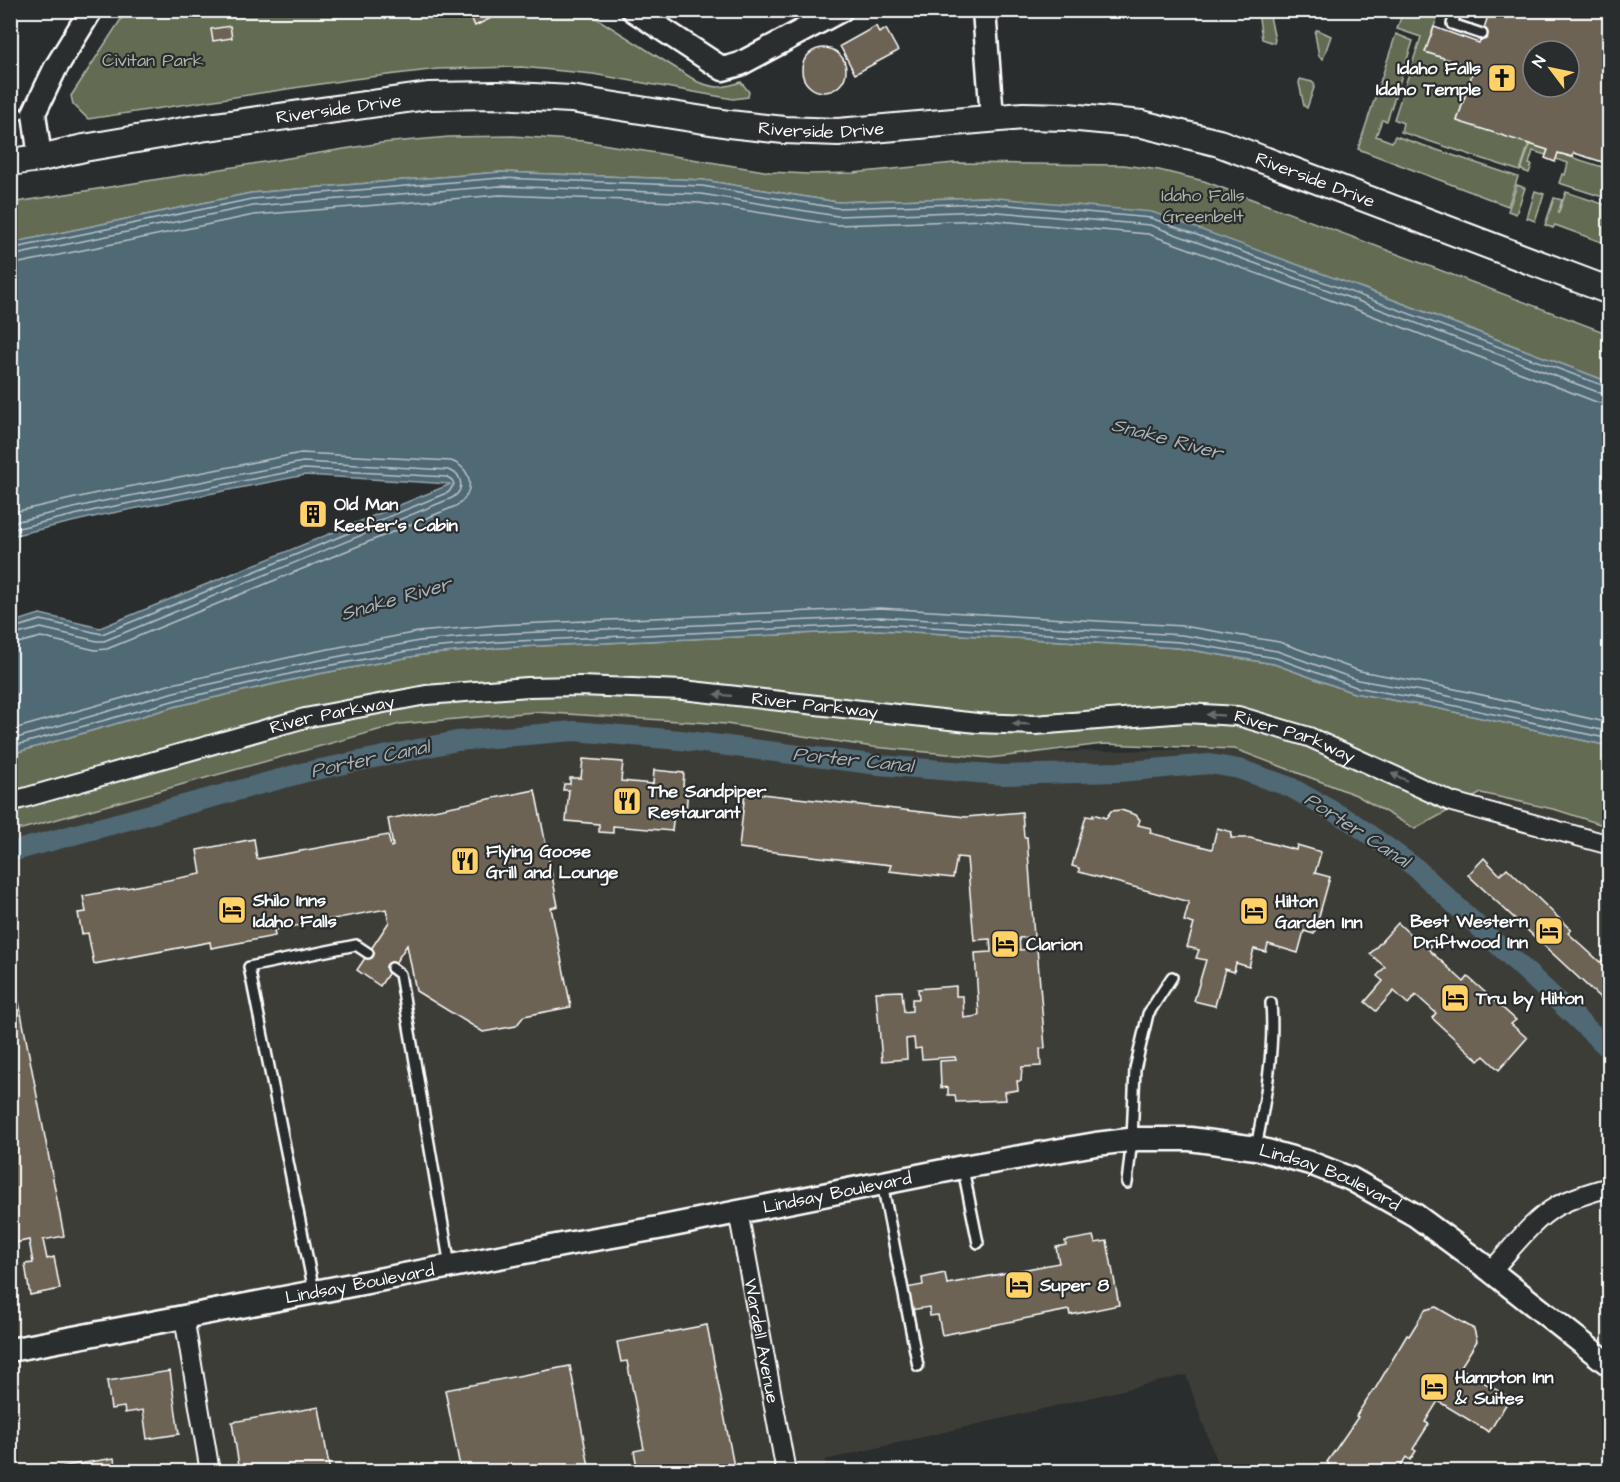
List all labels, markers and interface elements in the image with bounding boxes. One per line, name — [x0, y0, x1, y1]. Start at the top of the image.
north arrow — [1521, 39, 1581, 99]
park label: Civitan Park — [102, 48, 204, 73]
text: N — [1527, 51, 1551, 72]
place label: Idaho Falls Idaho Temple — [1376, 56, 1481, 102]
church icon: Idaho Falls Idaho Temple — [1486, 62, 1518, 94]
street label: Riverside Drive — [274, 87, 403, 130]
street label: Riverside Drive — [757, 115, 885, 145]
street label: Riverside Drive — [1252, 145, 1379, 214]
park label: Idaho Falls Greenbelt — [1161, 183, 1245, 229]
water label: Snake River — [1108, 411, 1227, 468]
place label: Old Man Keefer's Cabin — [334, 492, 458, 538]
building icon: Old Man Keefer's Cabin — [297, 498, 329, 530]
water label: Snake River — [338, 569, 456, 628]
street label: River Parkway — [750, 685, 880, 725]
street label: River Parkway — [267, 689, 397, 740]
one-way arrow — [713, 690, 732, 699]
street label: River Parkway — [1231, 703, 1360, 770]
one-way arrow — [1206, 710, 1225, 719]
one-way arrow — [1011, 720, 1030, 729]
water label: Porter Canal — [308, 732, 435, 785]
water label: Porter Canal — [792, 740, 917, 781]
one-way arrow — [1390, 773, 1407, 782]
place label: The Sandpiper Restaurant — [647, 779, 767, 825]
restaurant icon: The Sandpiper Restaurant — [611, 785, 643, 817]
water label: Porter Canal — [1299, 785, 1418, 876]
place label: Flying Goose Grill and Lounge — [486, 839, 619, 886]
restaurant icon: Flying Goose Grill and Lounge — [449, 845, 481, 877]
place label: Shilo Inns Idaho Falls — [252, 888, 337, 934]
place label: Hilton Garden Inn — [1275, 889, 1362, 935]
hotel icon: Shilo Inns Idaho Falls — [216, 894, 248, 926]
hotel icon: Hilton Garden Inn — [1238, 895, 1270, 927]
place label: Best Western Driftwood Inn — [1410, 909, 1528, 955]
hotel icon: Best Western Driftwood Inn — [1533, 915, 1565, 947]
hotel icon: Clarion — [989, 928, 1021, 960]
place label: Clarion — [1026, 932, 1083, 957]
hotel icon: Tru by Hilton — [1439, 982, 1471, 1014]
place label: Tru by Hilton — [1475, 986, 1584, 1012]
street label: Lindsay Boulevard — [1257, 1137, 1405, 1217]
street label: Lindsay Boulevard — [761, 1165, 914, 1219]
street label: Lindsay Boulevard — [283, 1257, 436, 1310]
hotel icon: Super 8 — [1003, 1269, 1035, 1301]
place label: Super 8 — [1039, 1273, 1110, 1298]
street label: Wardell Avenue — [738, 1276, 786, 1406]
place label: Hampton Inn & Suites — [1454, 1365, 1553, 1411]
hotel icon: Hampton Inn & Suites — [1418, 1371, 1450, 1403]

